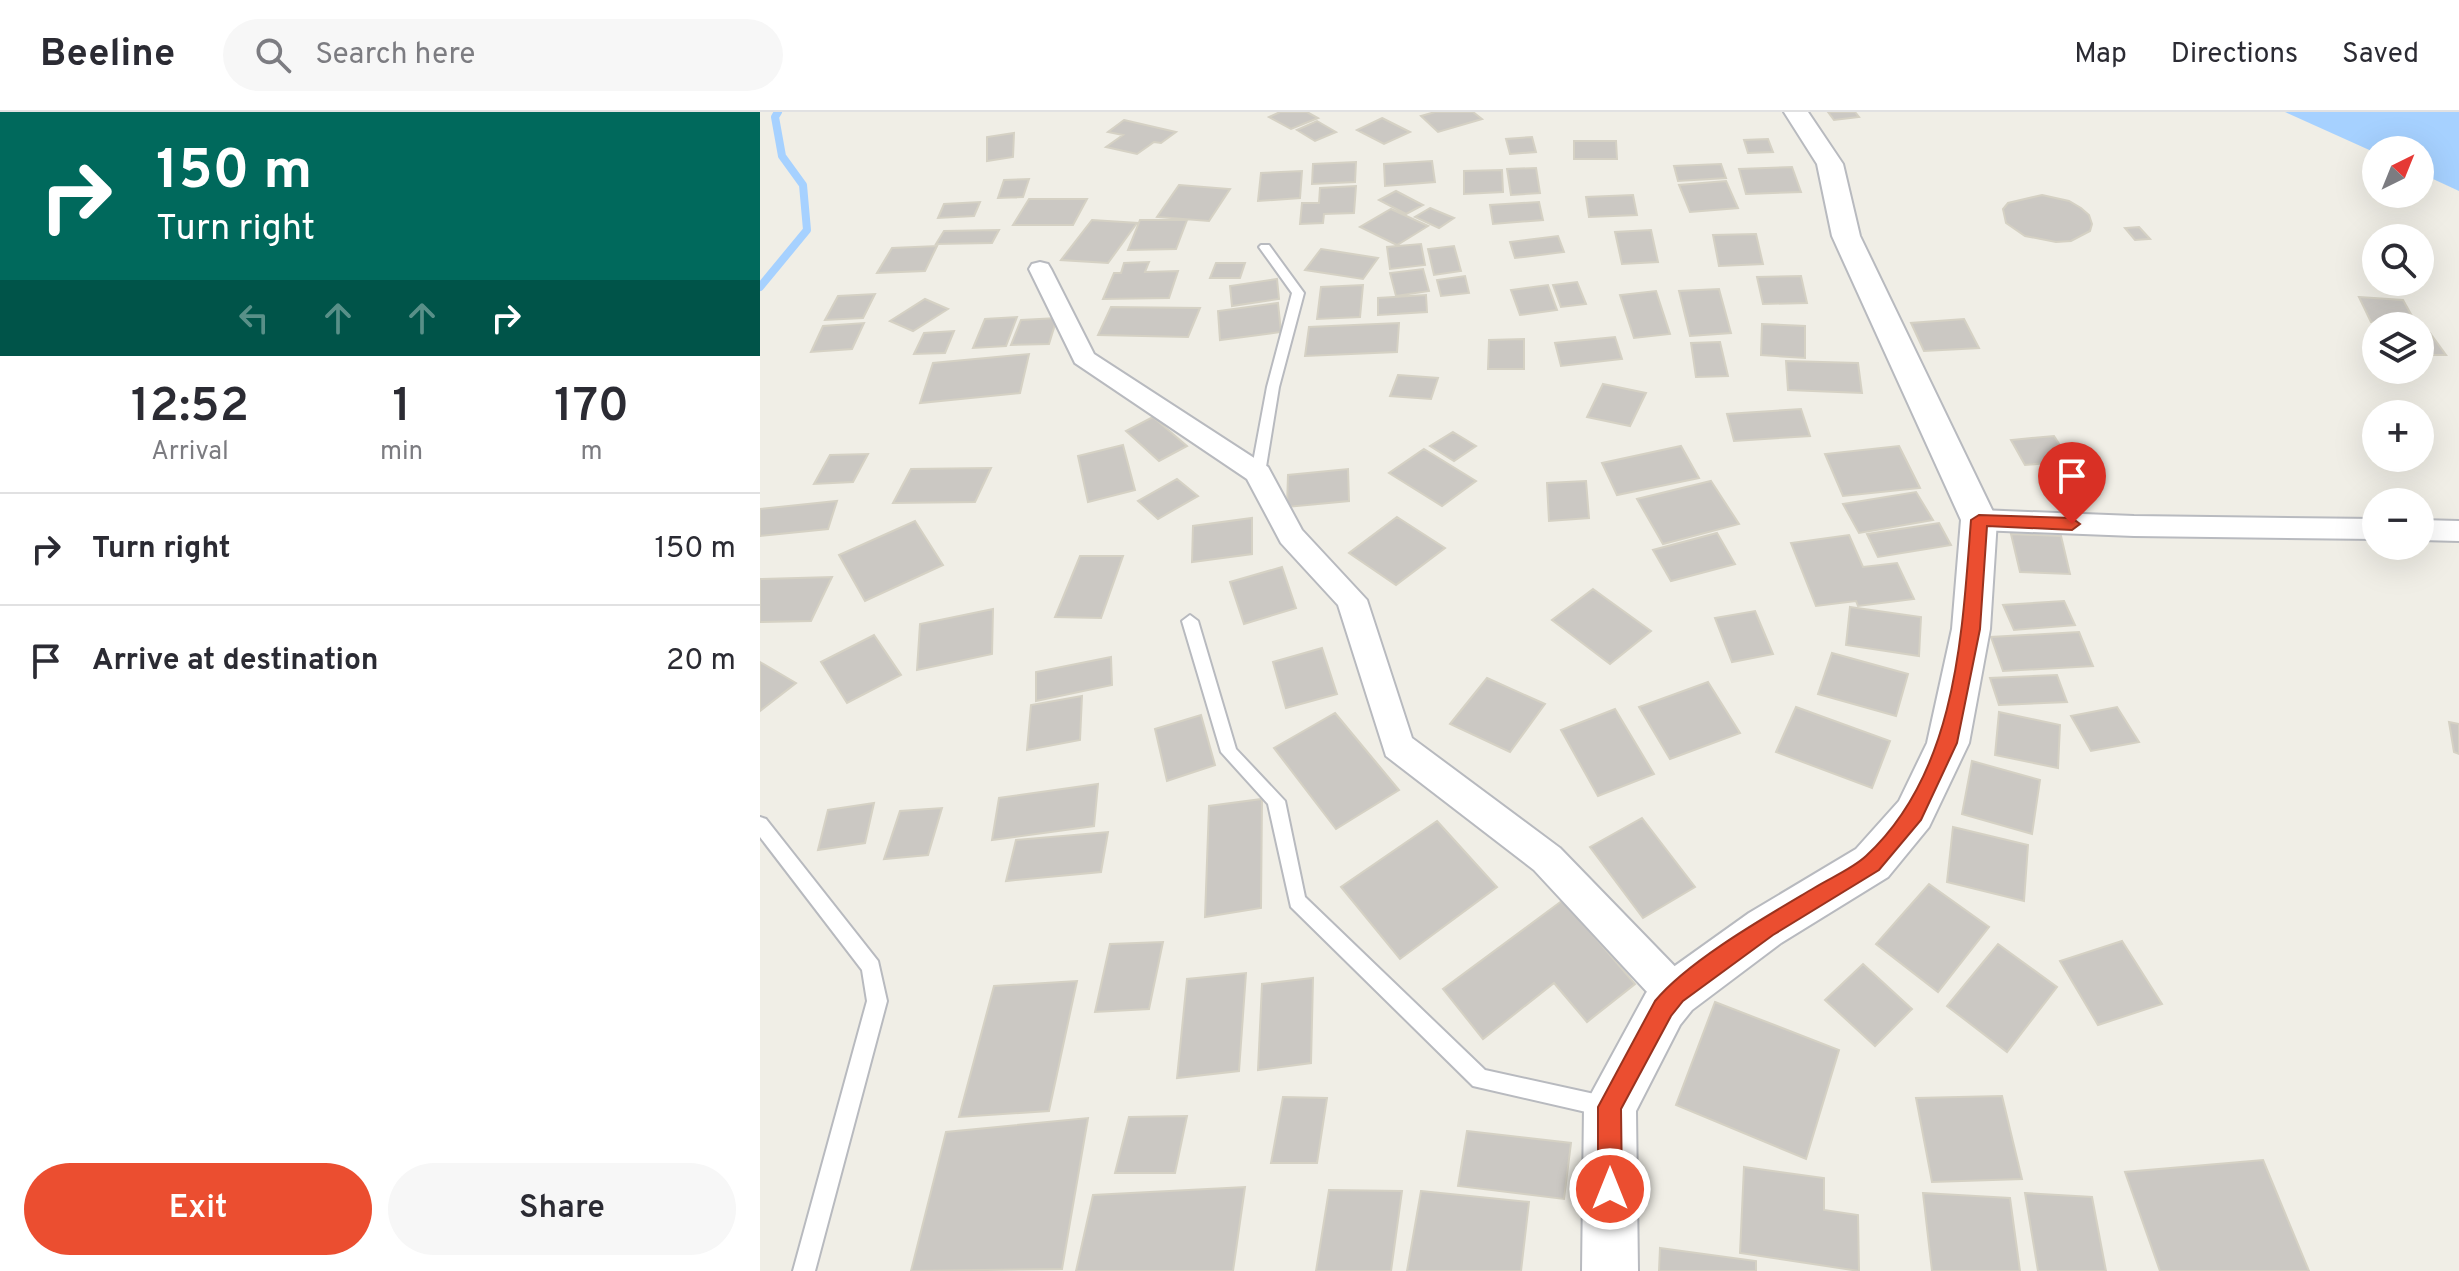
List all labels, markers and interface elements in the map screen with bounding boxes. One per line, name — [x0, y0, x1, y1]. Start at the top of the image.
search box — [223, 19, 783, 91]
text: Beeline — [40, 31, 175, 80]
icon: search — [251, 33, 295, 77]
text: Search here — [315, 37, 475, 74]
text: Map — [2074, 37, 2127, 73]
text: Directions — [2171, 37, 2298, 73]
text: Saved — [2342, 37, 2419, 73]
north arrow — [2362, 136, 2434, 208]
map controls — [2362, 136, 2434, 560]
text: 150 m — [156, 138, 312, 208]
icon: right — [24, 144, 128, 248]
text: Turn right — [156, 207, 315, 253]
button: search — [2362, 224, 2434, 296]
icon: left — [232, 296, 276, 340]
icon: ahead — [316, 296, 360, 340]
icon: ahead — [400, 296, 444, 340]
icon: right — [484, 296, 528, 340]
button: layers — [2362, 312, 2434, 384]
text: 12:52 — [131, 378, 249, 438]
text: 1 — [392, 378, 411, 438]
text: 170 — [554, 378, 629, 438]
button: + — [2362, 400, 2434, 472]
text: Arrival — [151, 436, 229, 469]
text: min — [380, 436, 423, 469]
text: m — [581, 436, 603, 469]
pin — [2038, 442, 2106, 524]
icon: arrive — [2050, 454, 2094, 498]
button: − — [2362, 488, 2434, 560]
icon: right — [24, 527, 68, 571]
text: Turn right — [92, 531, 230, 568]
text: 150 m — [655, 531, 736, 568]
icon: arrive — [24, 639, 68, 683]
text: Arrive at destination — [92, 643, 378, 680]
text: 20 m — [666, 643, 736, 680]
position arrow — [1568, 1147, 1652, 1231]
button: Exit — [24, 1163, 372, 1255]
button: Share — [388, 1163, 736, 1255]

